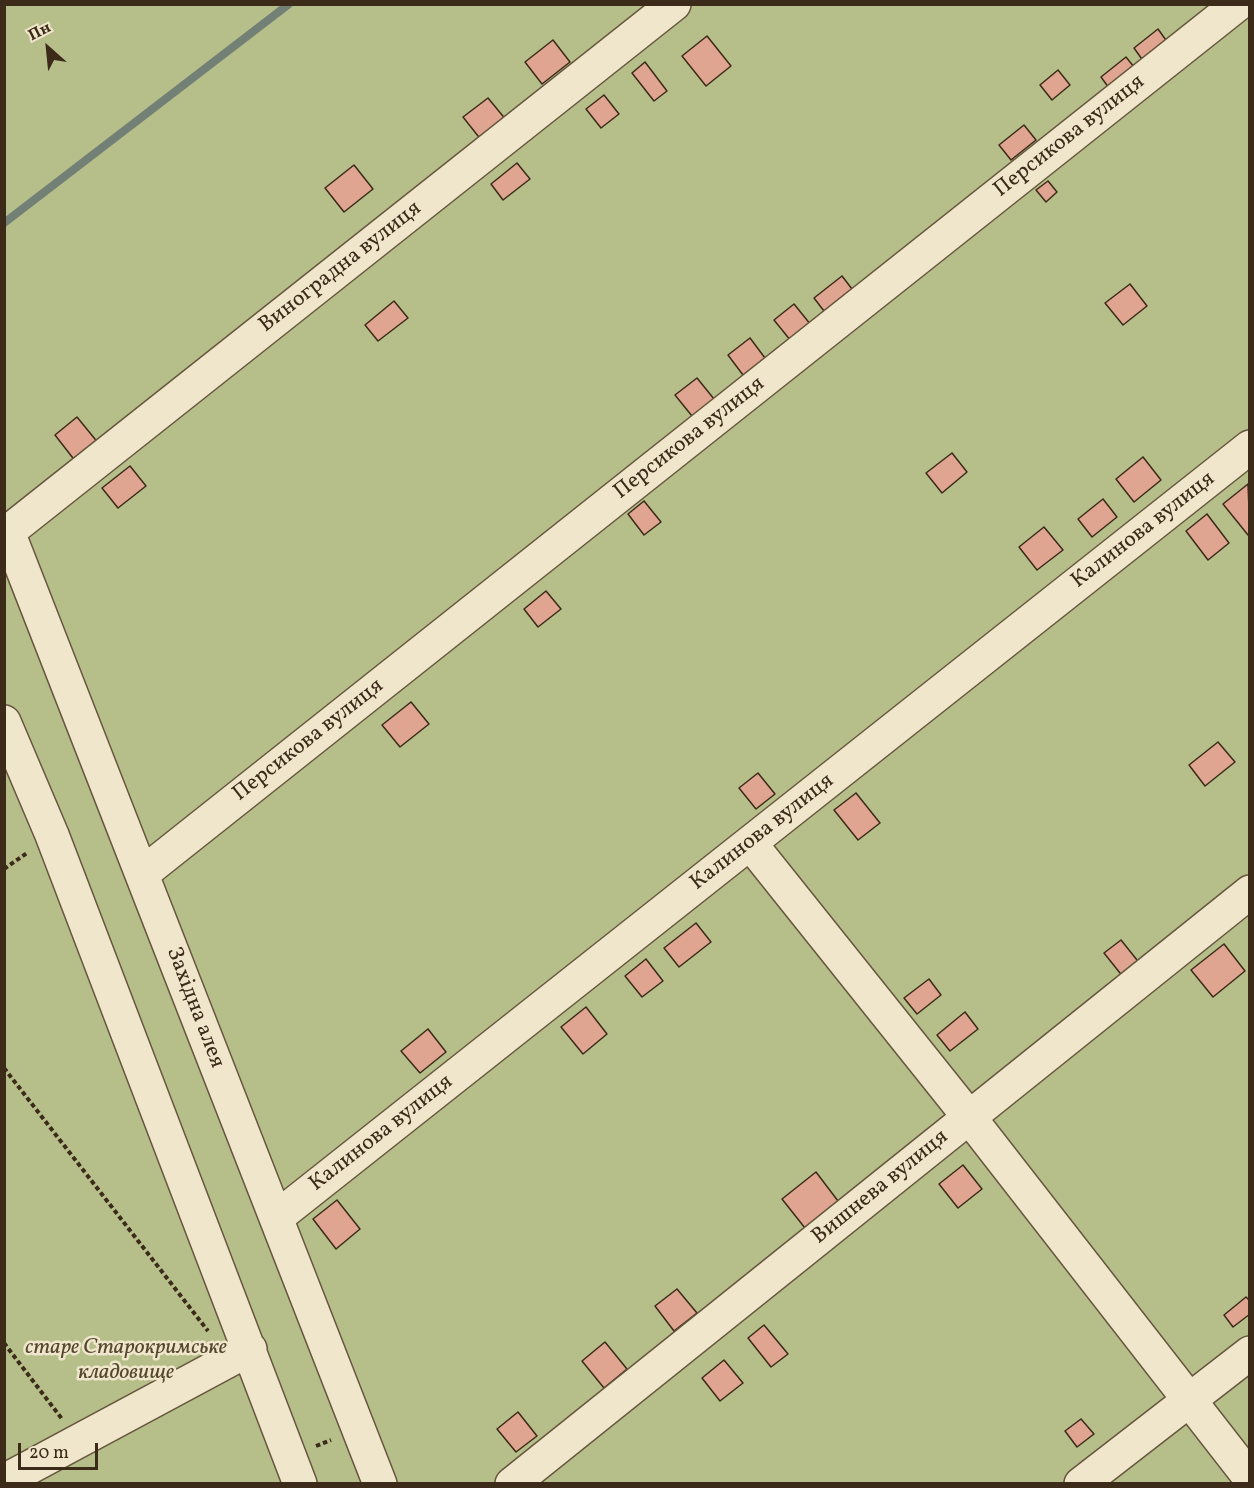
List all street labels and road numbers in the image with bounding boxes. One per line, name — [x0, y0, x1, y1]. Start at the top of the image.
street label: Персикова вулиця — [989, 70, 1151, 204]
street label: Виноградна вулиця — [255, 196, 427, 340]
street label: Персикова вулиця — [609, 372, 771, 506]
street label: Калинова вулиця — [1067, 467, 1221, 595]
street label: Персикова вулиця — [228, 674, 390, 808]
street label: Калинова вулиця — [686, 769, 840, 897]
street label: Західна алея — [159, 944, 229, 1072]
street label: Калинова вулиця — [305, 1070, 459, 1198]
street label: Вишнева вулиця — [808, 1125, 954, 1251]

